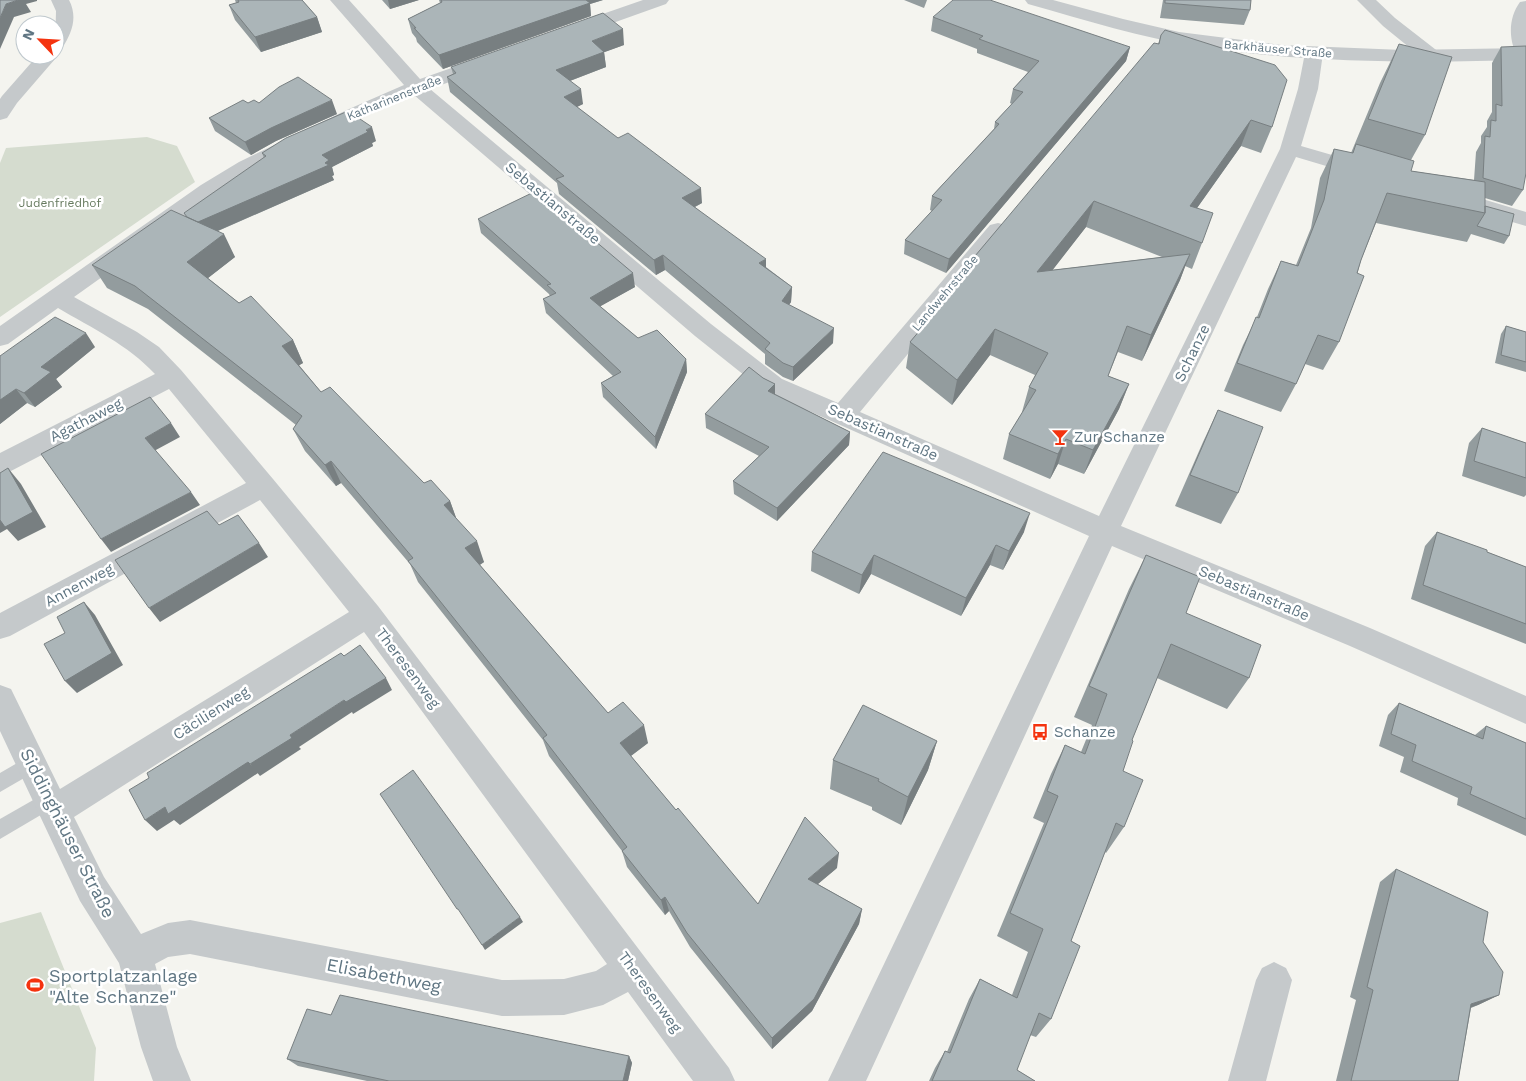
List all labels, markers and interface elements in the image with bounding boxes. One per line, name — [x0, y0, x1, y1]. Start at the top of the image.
north arrow — [15, 15, 65, 65]
text: N — [19, 26, 38, 43]
street label: Barkhäuser Straße — [1223, 37, 1333, 61]
street label: Katharinenstraße — [345, 73, 443, 123]
street label: Sebastianstraße — [502, 158, 604, 248]
park label: Judenfriedhof — [19, 196, 101, 210]
street label: Landwehrstraße — [909, 252, 981, 334]
street label: Schanze — [1170, 321, 1214, 385]
street label: Agathaweg — [47, 394, 125, 446]
street label: Sebastianstraße — [825, 400, 941, 464]
bar icon: Zur Schanze — [1050, 427, 1070, 447]
place label: Zur Schanze — [1074, 428, 1165, 446]
street label: Annenweg — [42, 559, 116, 611]
street label: Sebastianstraße — [1196, 562, 1312, 624]
street label: Theresenweg — [372, 624, 444, 712]
street label: Cäcilienweg — [170, 682, 252, 744]
bus stop icon: Schanze — [1030, 722, 1050, 742]
place label: Schanze — [1054, 723, 1116, 741]
street label: Siddinghäuser Straße — [16, 745, 120, 921]
street label: Theresenweg — [615, 948, 685, 1036]
street label: Elisabethweg — [325, 954, 443, 996]
place label: Sportplatzanlage "Alte Schanze" — [49, 965, 198, 1007]
sports icon: Sportplatzanlage "Alte Schanze" — [25, 975, 45, 995]

